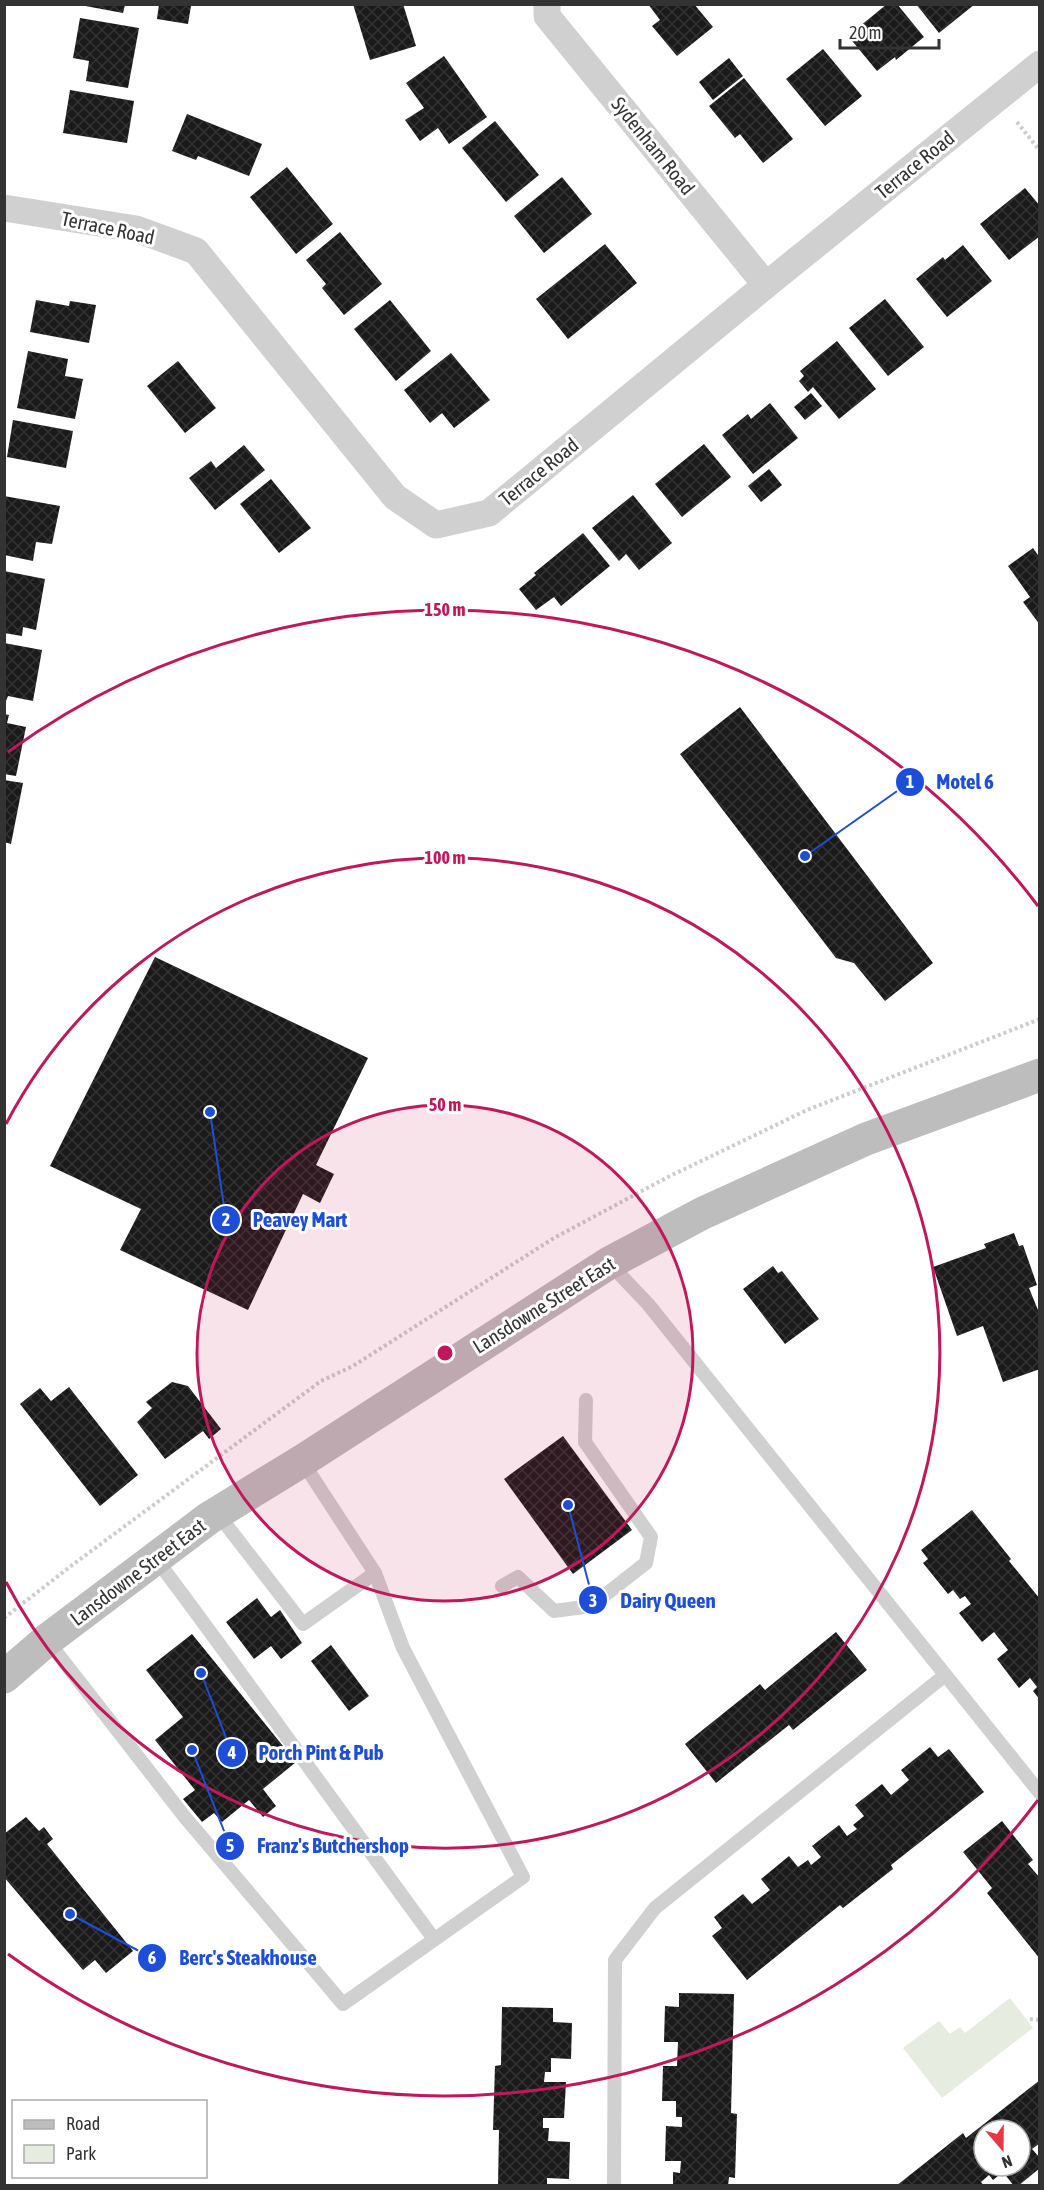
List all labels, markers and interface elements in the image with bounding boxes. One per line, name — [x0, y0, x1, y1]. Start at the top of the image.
scale bar — [840, 12, 939, 50]
text: 20 m — [849, 22, 881, 43]
street label: Sydenham Road — [607, 92, 700, 199]
street label: Terrace Road — [871, 126, 959, 203]
street label: Terrace Road — [59, 206, 157, 249]
street label: Terrace Road — [495, 433, 583, 510]
text: 150 m — [425, 599, 465, 620]
callout: Motel 6 — [895, 762, 1006, 801]
text: Motel 6 — [936, 769, 994, 793]
text: 1 — [906, 771, 914, 792]
text: 100 m — [425, 847, 465, 868]
text: 50 m — [429, 1094, 461, 1115]
callout: Peavey Mart — [211, 1200, 359, 1239]
text: Peavey Mart — [253, 1207, 347, 1231]
text: 2 — [222, 1209, 230, 1230]
street label: Lansdowne Street East — [468, 1251, 619, 1358]
centre of rings — [435, 1343, 455, 1363]
street label: Lansdowne Street East — [66, 1513, 210, 1630]
callout: Dairy Queen — [578, 1581, 728, 1620]
text: Dairy Queen — [620, 1588, 716, 1612]
text: 3 — [589, 1590, 597, 1611]
callout: Porch Pint & Pub — [217, 1733, 396, 1772]
text: Porch Pint & Pub — [258, 1740, 384, 1764]
text: 4 — [227, 1742, 236, 1763]
callout: Franz's Butchershop — [215, 1826, 421, 1865]
text: Franz's Butchershop — [257, 1833, 409, 1857]
text: 5 — [226, 1835, 234, 1856]
callout: Berc's Steakhouse — [137, 1938, 329, 1977]
text: Berc's Steakhouse — [179, 1945, 317, 1969]
text: 6 — [148, 1947, 156, 1968]
legend — [12, 2100, 207, 2178]
text: Road — [66, 2113, 100, 2134]
north arrow — [972, 2118, 1032, 2178]
text: Park — [66, 2143, 96, 2164]
text: N — [1000, 2152, 1015, 2172]

